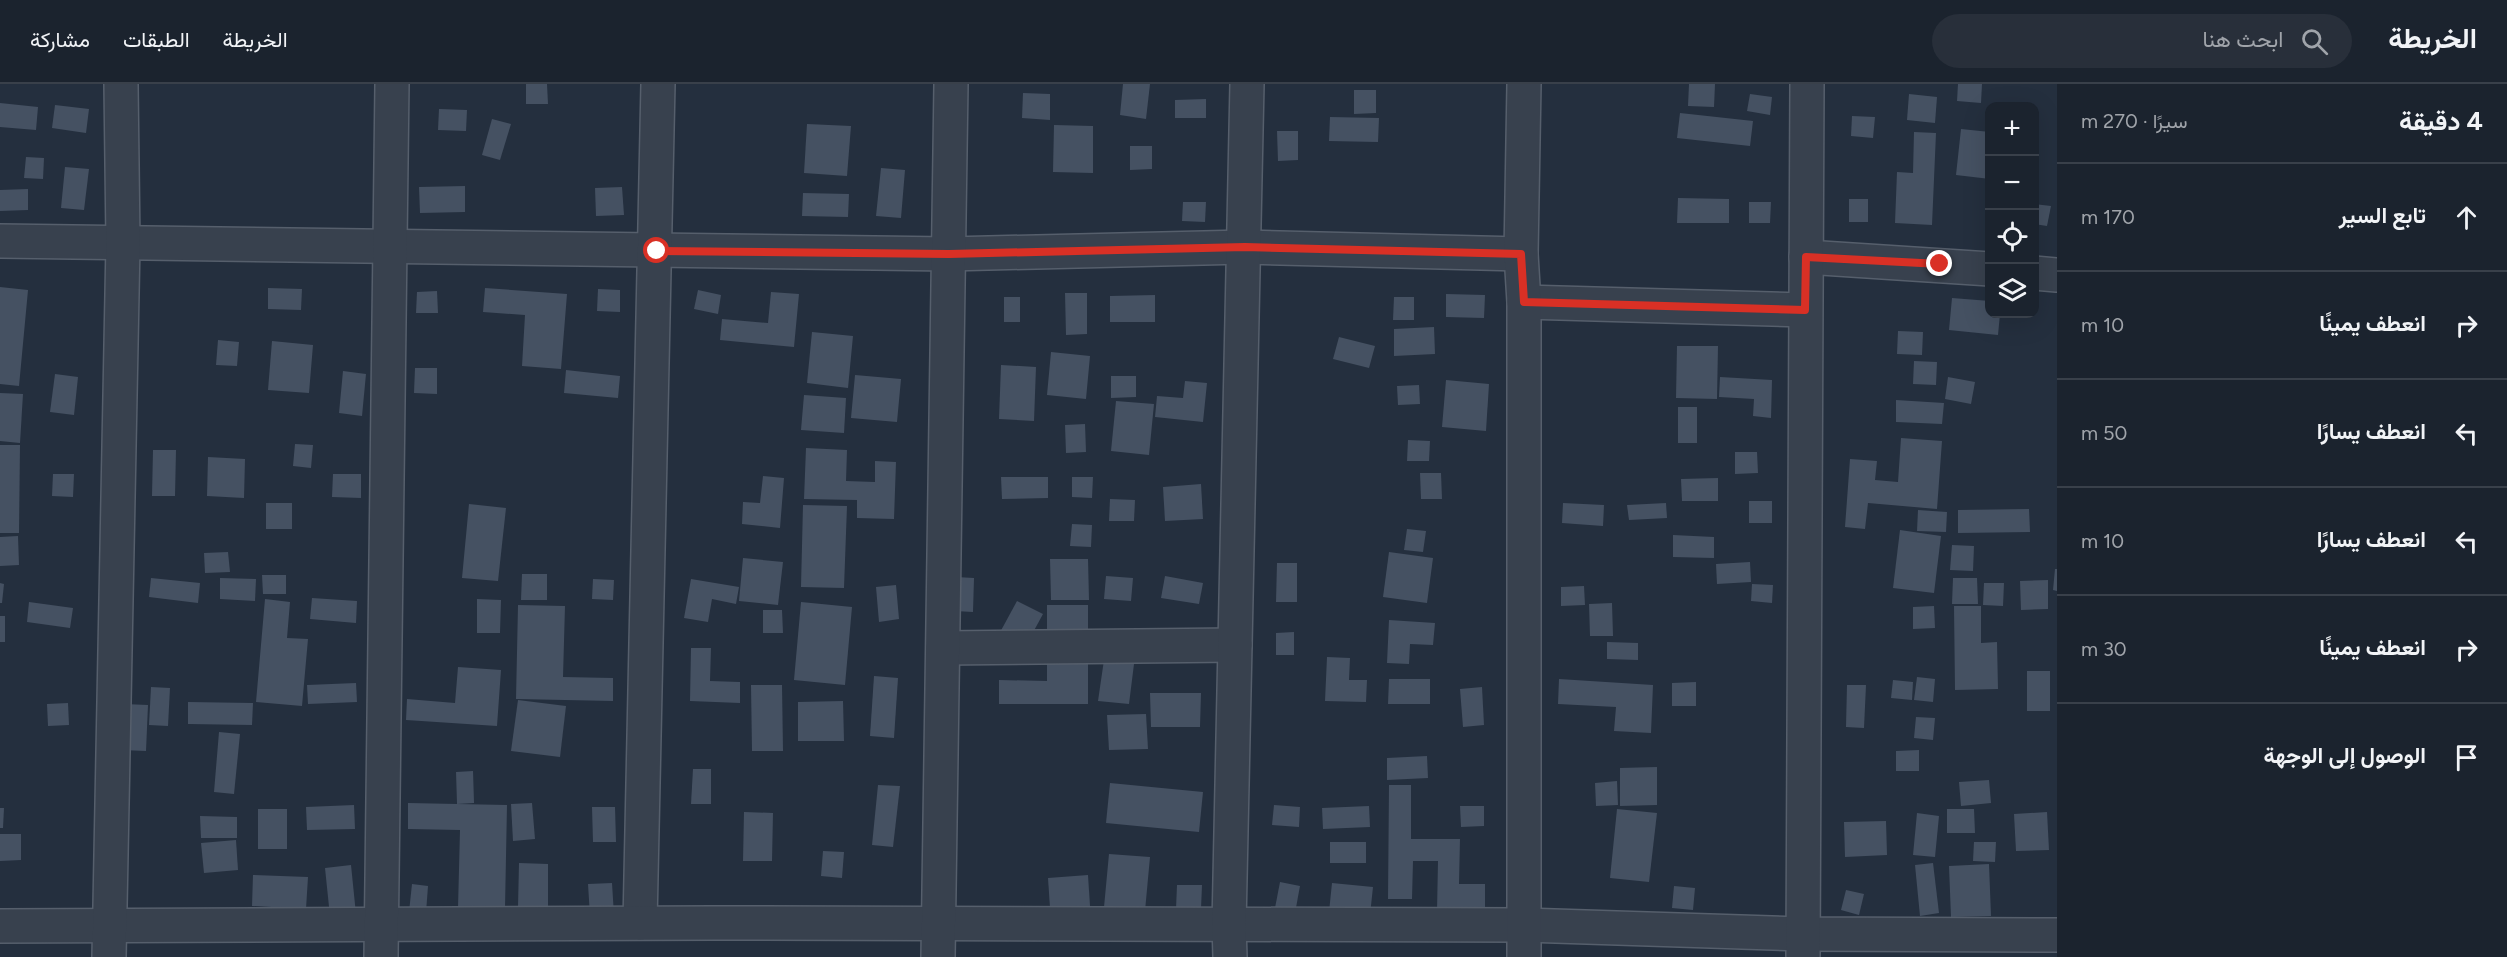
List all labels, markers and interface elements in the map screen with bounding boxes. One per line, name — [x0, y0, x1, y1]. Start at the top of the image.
search box — [1932, 14, 2352, 68]
text: الخريطة — [2388, 21, 2477, 55]
icon: search — [2298, 25, 2331, 58]
text: ابحث هنا — [2202, 26, 2283, 53]
text: مشاركة — [30, 27, 90, 52]
text: الطبقات — [123, 27, 190, 52]
text: الخريطة — [223, 27, 288, 52]
map controls — [1985, 102, 2039, 318]
button: + — [1985, 102, 2039, 156]
text: 4 دقيقة — [2399, 105, 2483, 137]
text: سيرًا · 270 m — [2081, 109, 2187, 133]
button: − — [1985, 156, 2039, 210]
icon: ahead — [2450, 201, 2483, 234]
text: تابع السير — [2339, 202, 2426, 229]
text: 170 m — [2081, 205, 2135, 229]
button: locate — [1985, 210, 2039, 264]
route start — [643, 237, 669, 263]
route end — [1926, 250, 1952, 276]
button: layers — [1985, 264, 2039, 318]
icon: right — [2450, 309, 2483, 342]
text: انعطف يمينًا — [2319, 310, 2426, 337]
text: 10 m — [2081, 313, 2124, 337]
icon: left — [2450, 417, 2483, 450]
text: انعطف يسارًا — [2317, 418, 2426, 445]
text: 50 m — [2081, 421, 2127, 445]
icon: left — [2450, 525, 2483, 558]
text: انعطف يسارًا — [2317, 526, 2426, 553]
text: 10 m — [2081, 529, 2124, 553]
icon: right — [2450, 633, 2483, 666]
text: انعطف يمينًا — [2319, 634, 2426, 661]
text: 30 m — [2081, 637, 2127, 661]
icon: arrive — [2450, 741, 2483, 774]
text: الوصول إلى الوجهة — [2263, 742, 2426, 769]

